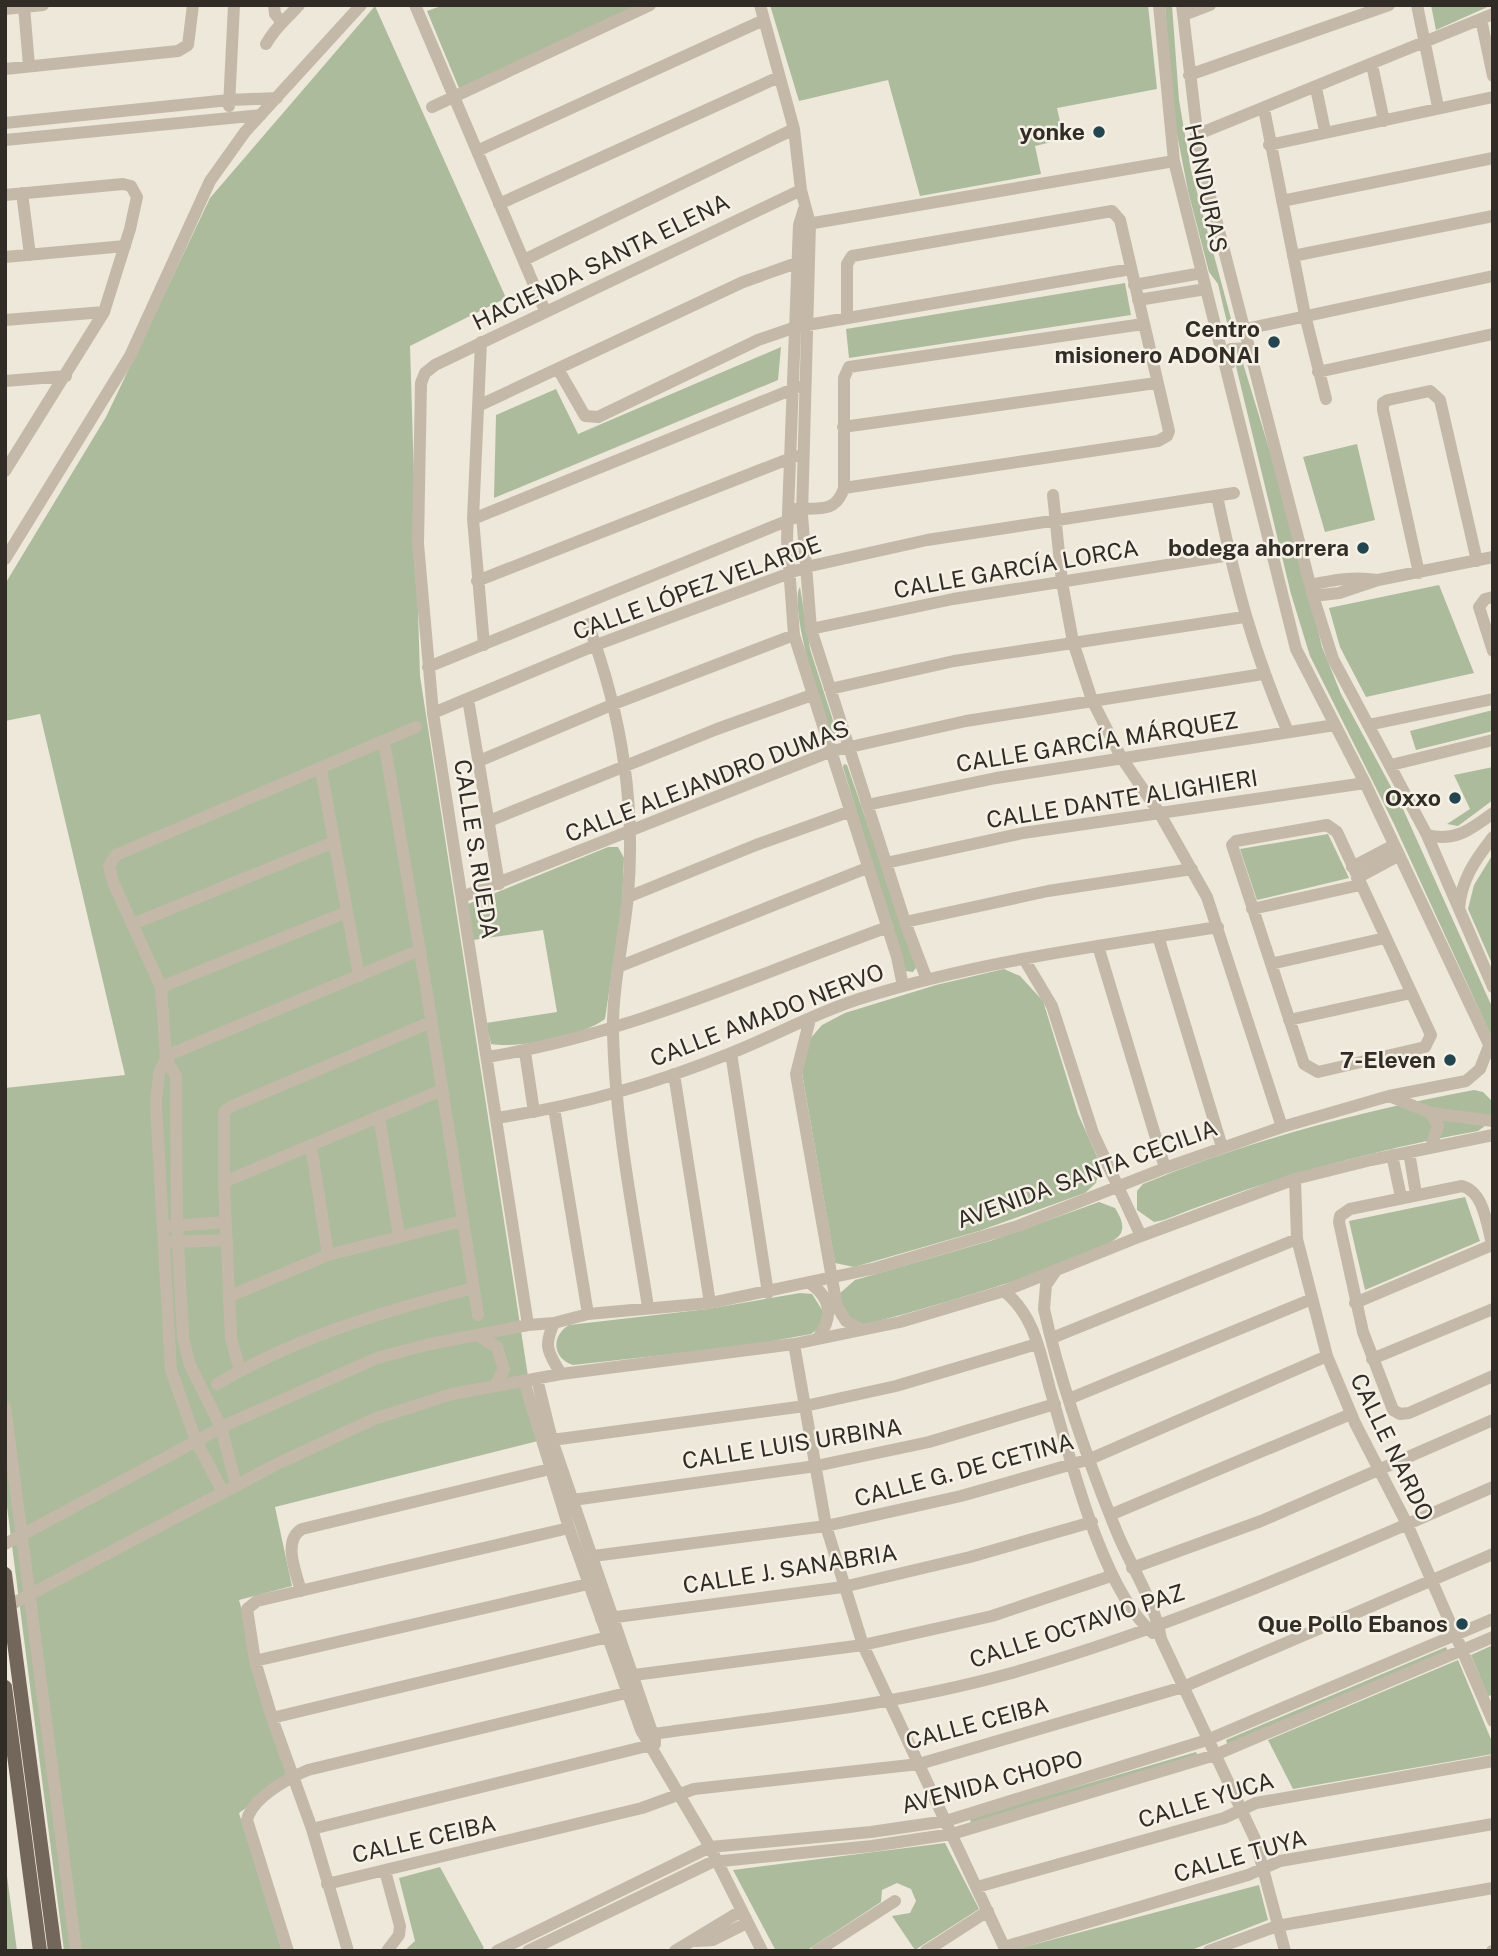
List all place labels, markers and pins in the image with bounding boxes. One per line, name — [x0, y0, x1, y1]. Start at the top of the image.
place label: yonke — [1020, 118, 1085, 145]
marker: yonke — [1091, 124, 1107, 140]
place label: Centro misionero ADONAI — [1055, 315, 1260, 368]
marker: Centro misionero ADONAI — [1266, 334, 1282, 350]
place label: bodega ahorrera — [1168, 534, 1349, 561]
marker: bodega ahorrera — [1355, 540, 1371, 556]
place label: Oxxo — [1385, 784, 1441, 811]
marker: Oxxo — [1447, 790, 1463, 806]
place label: 7-Eleven — [1340, 1046, 1436, 1073]
marker: 7-Eleven — [1442, 1052, 1458, 1068]
place label: Que Pollo Ebanos — [1258, 1610, 1448, 1637]
marker: Que Pollo Ebanos — [1454, 1616, 1470, 1632]

